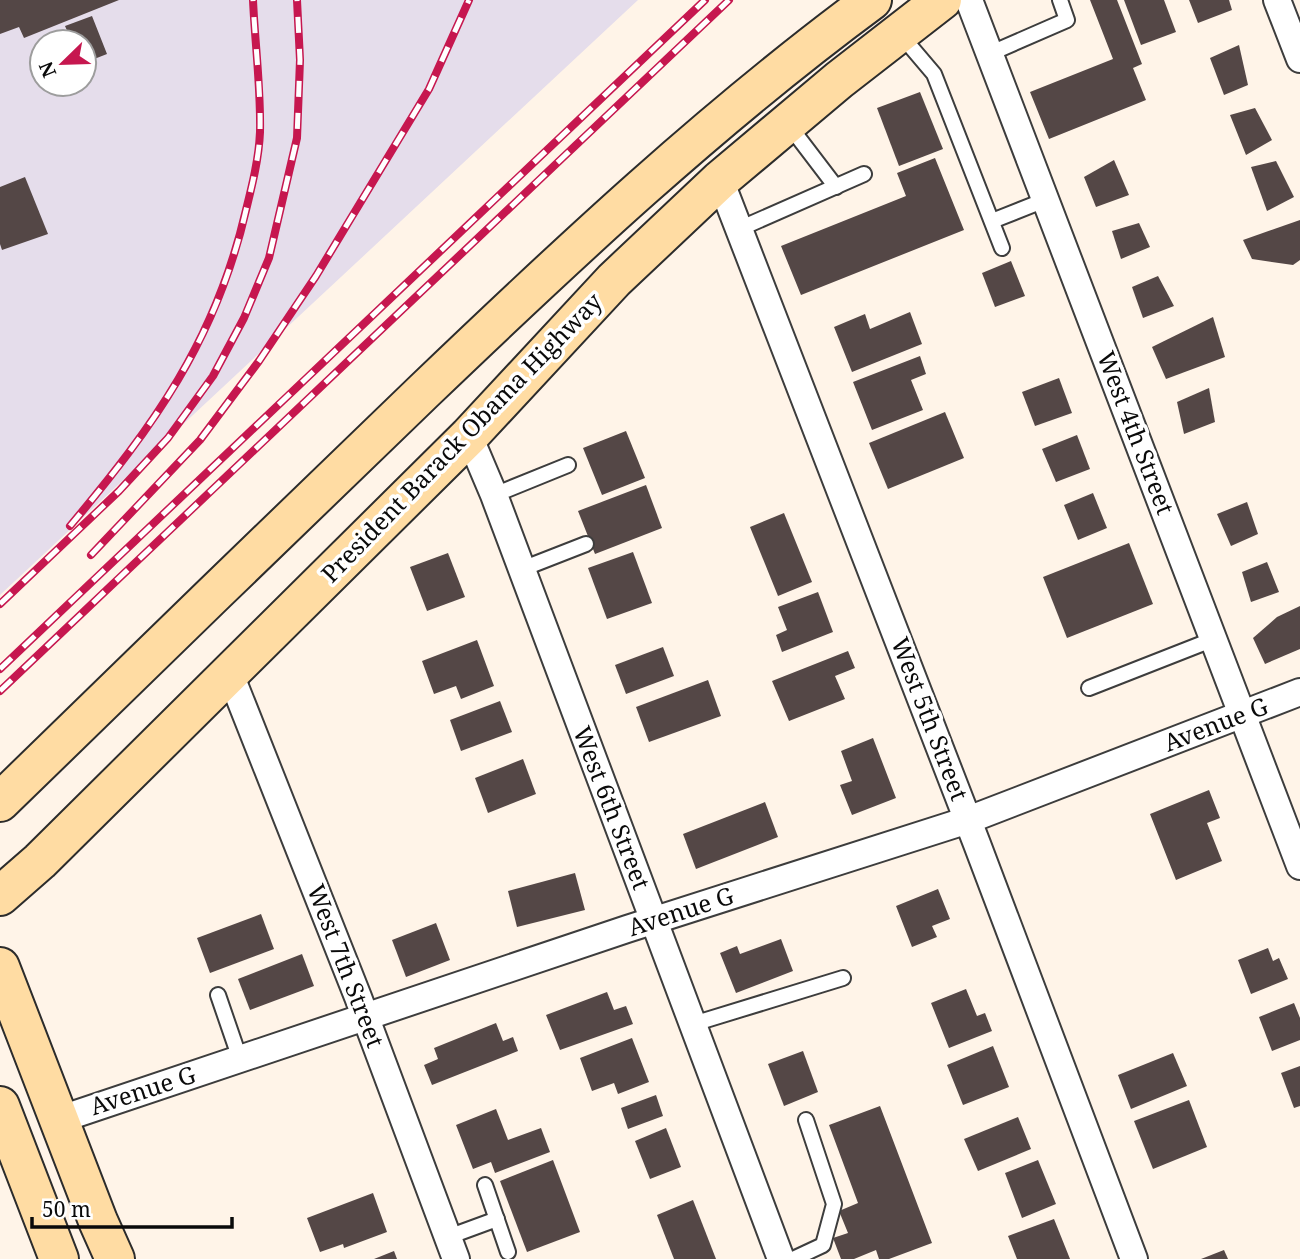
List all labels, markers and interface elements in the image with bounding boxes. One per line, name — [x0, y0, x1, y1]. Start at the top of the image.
north arrow — [28, 28, 98, 98]
text: N — [32, 58, 62, 82]
street label: President Barack Obama Highway — [313, 284, 609, 589]
street label: West 4th Street — [1090, 346, 1183, 519]
street label: West 5th Street — [884, 632, 977, 805]
street label: Avenue G — [1159, 689, 1272, 759]
street label: West 6th Street — [566, 721, 659, 894]
street label: Avenue G — [624, 878, 738, 943]
street label: West 7th Street — [300, 879, 393, 1052]
street label: Avenue G — [86, 1057, 200, 1122]
scale bar — [32, 1186, 231, 1230]
text: 50 m — [42, 1195, 91, 1223]

